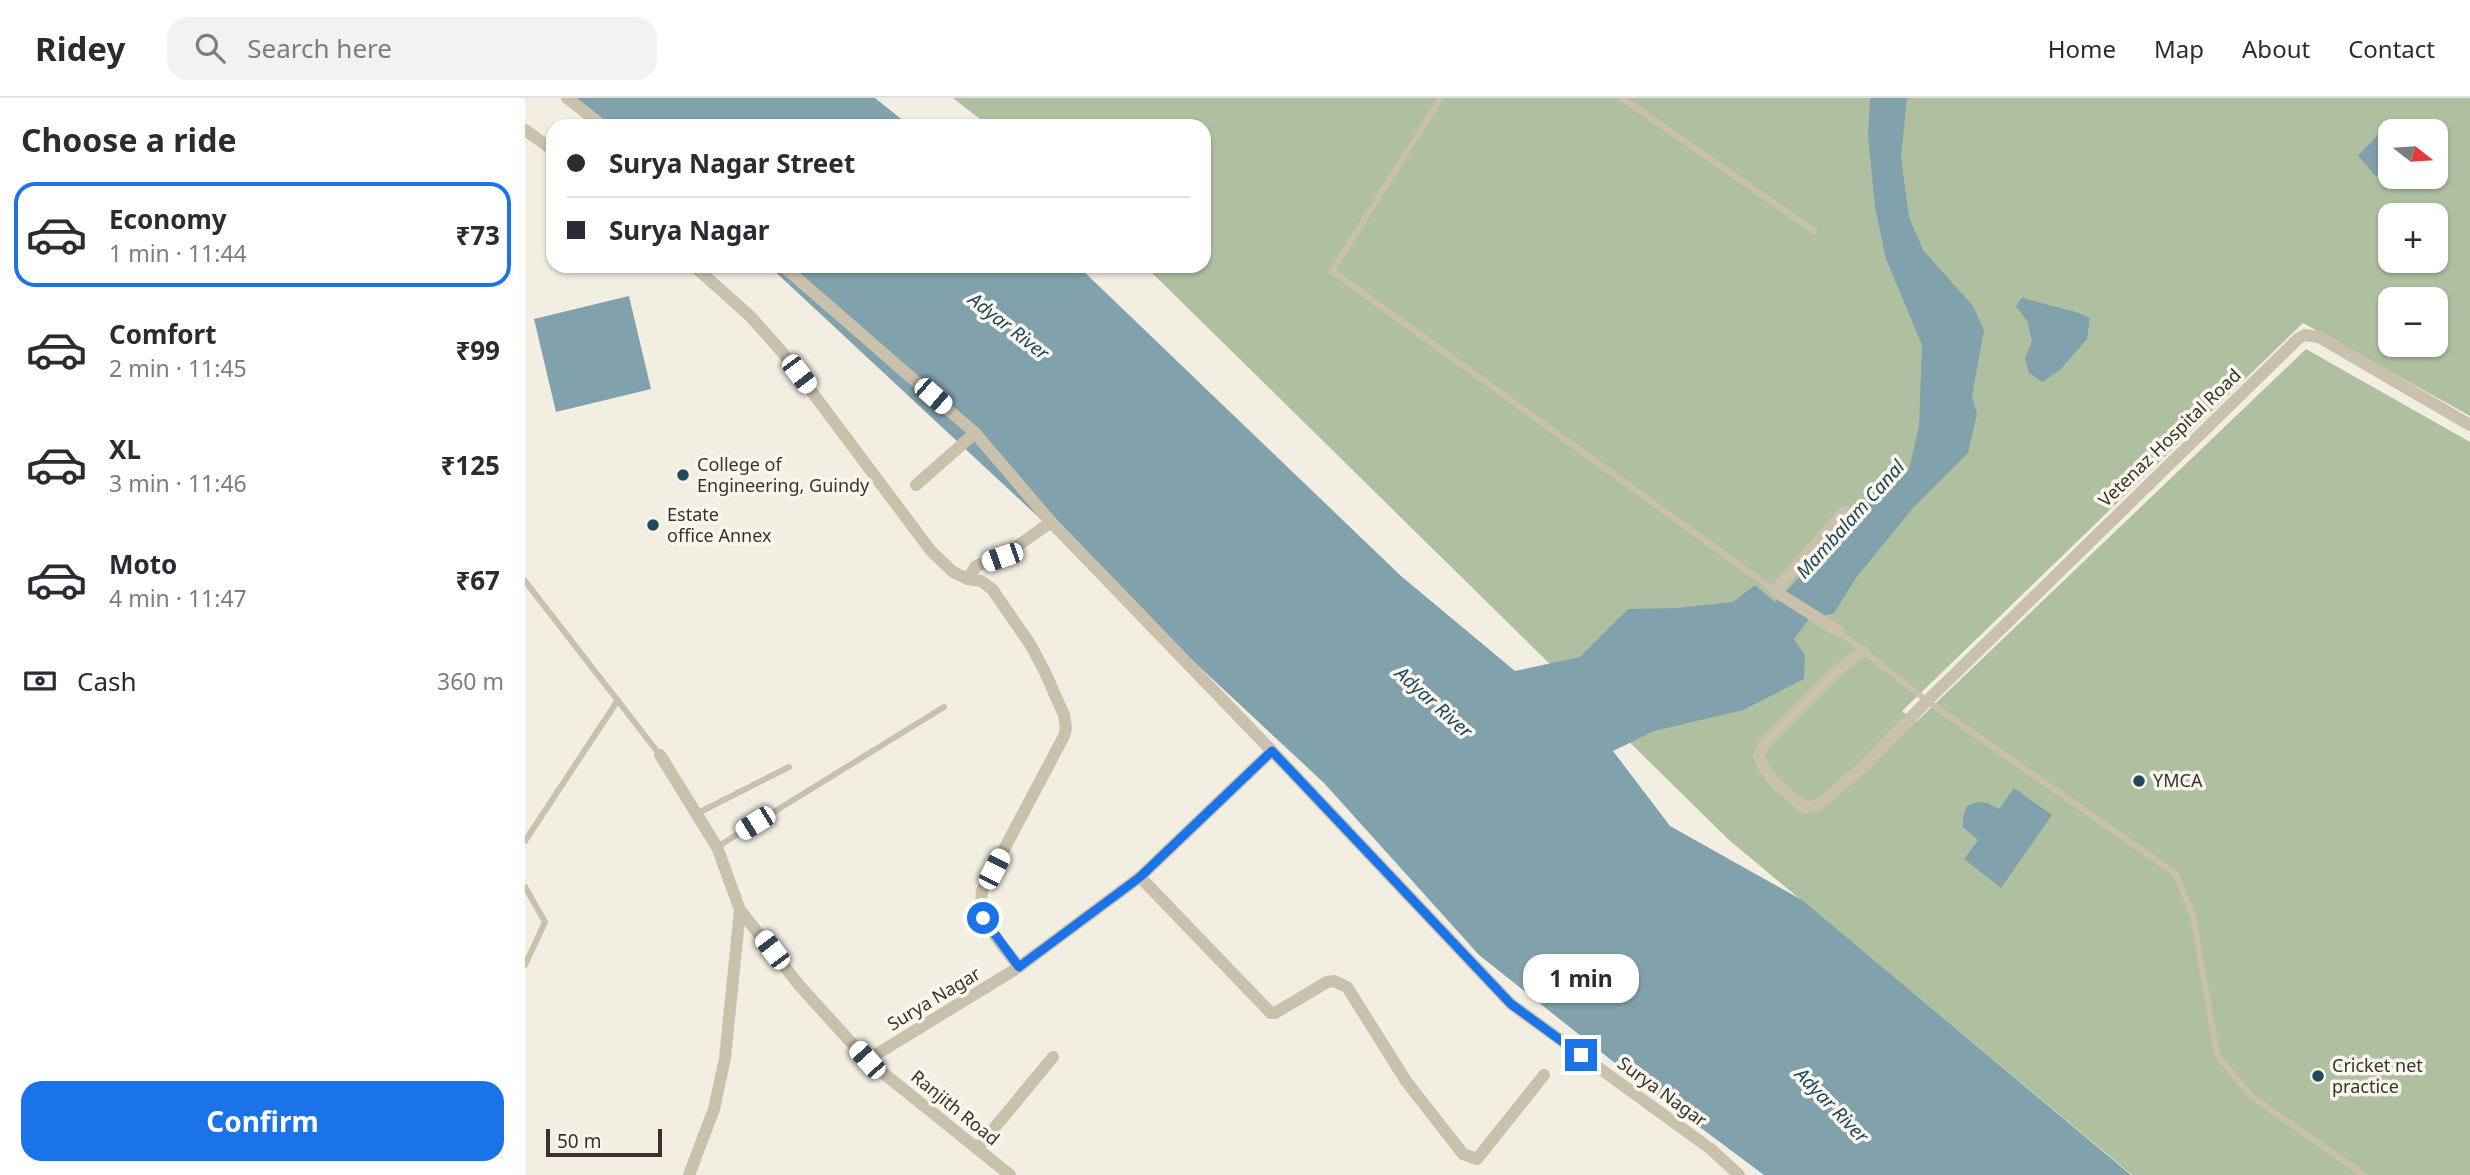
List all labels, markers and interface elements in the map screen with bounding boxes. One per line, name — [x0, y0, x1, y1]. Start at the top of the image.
search box — [167, 17, 657, 80]
text: Ridey — [35, 26, 125, 71]
icon: search — [191, 29, 229, 67]
text: Search here — [247, 30, 392, 66]
text: Home — [2048, 32, 2116, 65]
text: Map — [2154, 32, 2204, 65]
text: About — [2242, 32, 2310, 65]
text: Contact — [2348, 32, 2435, 65]
text: Choose a ride — [21, 118, 237, 161]
north arrow — [2378, 119, 2448, 189]
map controls — [2378, 119, 2448, 357]
text: Surya Nagar Street — [609, 145, 855, 181]
text: Economy — [109, 201, 227, 237]
icon: car — [25, 203, 88, 266]
button: + — [2378, 203, 2448, 273]
text: Surya Nagar — [609, 212, 769, 248]
text: ₹73 — [455, 217, 500, 253]
text: 1 min · 11:44 — [109, 237, 247, 269]
water label: Adyar River — [962, 285, 1056, 367]
button: − — [2378, 287, 2448, 357]
text: Comfort — [109, 316, 217, 352]
icon: car — [25, 318, 88, 381]
text: ₹99 — [455, 332, 500, 368]
car — [778, 351, 821, 397]
text: 2 min · 11:45 — [109, 352, 247, 384]
street label: Vetenaz Hospital Road — [2093, 363, 2246, 512]
car — [911, 374, 956, 418]
text: XL — [109, 431, 141, 467]
icon: car — [25, 433, 88, 496]
text: ₹125 — [441, 447, 500, 483]
place label: College of Engineering, Guindy — [697, 452, 870, 497]
water label: Mambalam Canal — [1790, 453, 1911, 584]
text: 3 min · 11:46 — [109, 467, 247, 499]
marker: College of Engineering, Guindy — [675, 467, 691, 483]
place label: Estate office Annex — [667, 502, 772, 547]
marker: Estate office Annex — [645, 517, 661, 533]
car — [979, 540, 1026, 574]
text: Moto — [109, 546, 177, 582]
icon: car — [25, 548, 88, 611]
text: ₹67 — [455, 562, 500, 598]
text: 4 min · 11:47 — [109, 582, 247, 614]
water label: Adyar River — [1388, 659, 1479, 745]
icon: cash — [21, 662, 59, 700]
text: Cash — [77, 663, 137, 699]
text: 360 m — [437, 665, 504, 697]
place label: YMCA — [2153, 768, 2203, 792]
marker: YMCA — [2131, 773, 2147, 789]
car — [732, 803, 779, 843]
car — [976, 846, 1013, 892]
route start — [967, 902, 999, 934]
car — [751, 927, 794, 973]
callout: 1 min — [1523, 954, 1639, 1002]
street label: Surya Nagar — [882, 961, 985, 1035]
text: 1 min — [1549, 962, 1613, 994]
car — [846, 1037, 889, 1083]
route end — [1565, 1039, 1597, 1071]
street label: Surya Nagar — [1613, 1051, 1712, 1132]
place label: Cricket net practice — [2332, 1053, 2423, 1098]
water label: Adyar River — [1788, 1060, 1876, 1149]
street label: Ranjith Road — [906, 1064, 1005, 1150]
marker: Cricket net practice — [2310, 1068, 2326, 1084]
button: Confirm — [21, 1081, 504, 1161]
scale bar — [546, 1126, 661, 1158]
text: 50 m — [557, 1128, 601, 1154]

